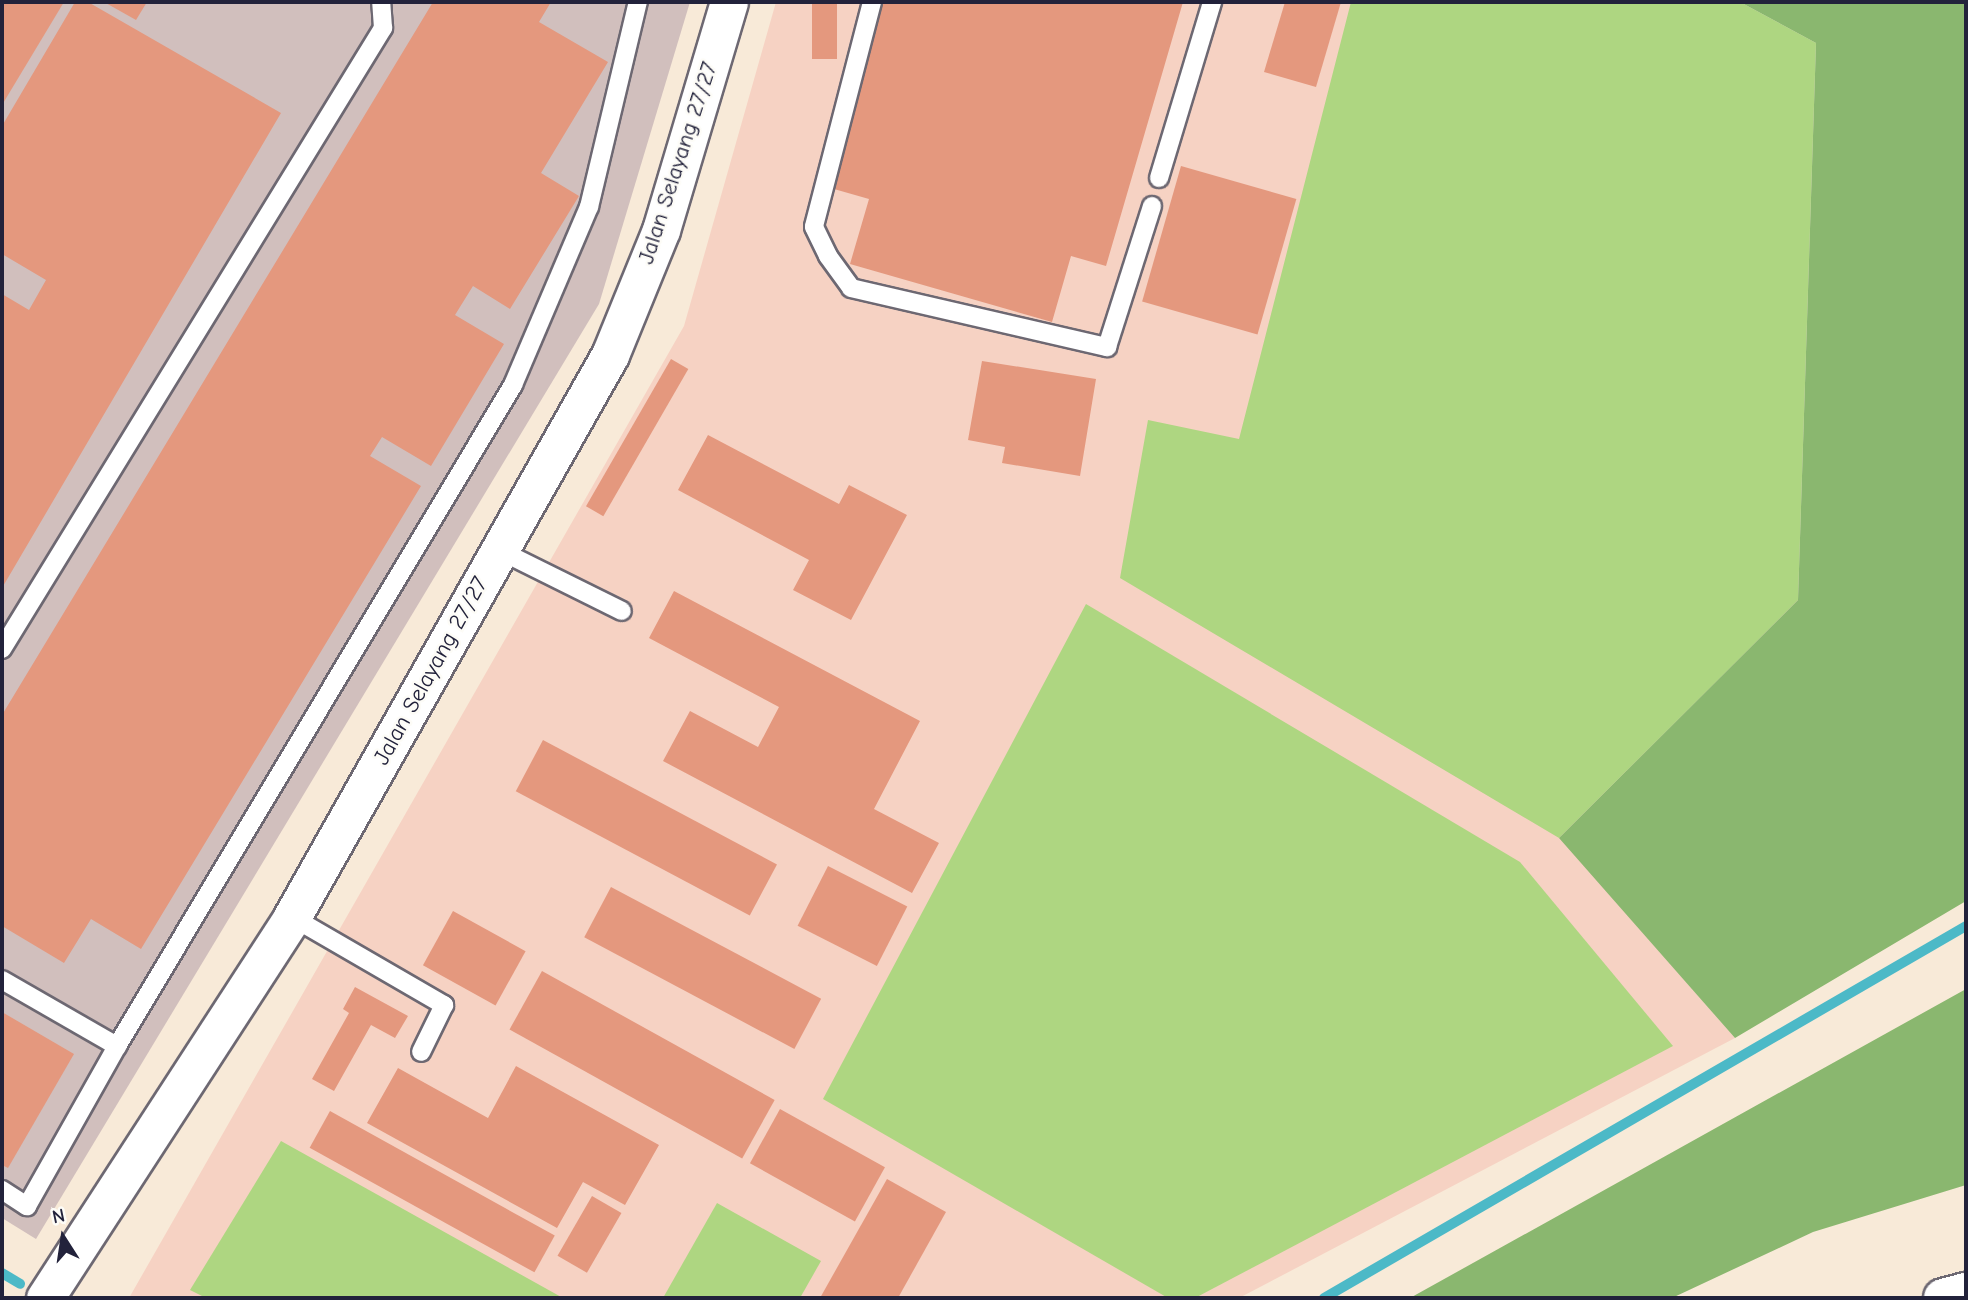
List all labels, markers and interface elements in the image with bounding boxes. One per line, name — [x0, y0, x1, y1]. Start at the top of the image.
street label: Jalan Selayang 27/27 — [632, 58, 724, 268]
street label: Jalan Selayang 27/27 — [368, 572, 494, 770]
north arrow — [28, 1202, 98, 1272]
text: N — [50, 1204, 67, 1229]

